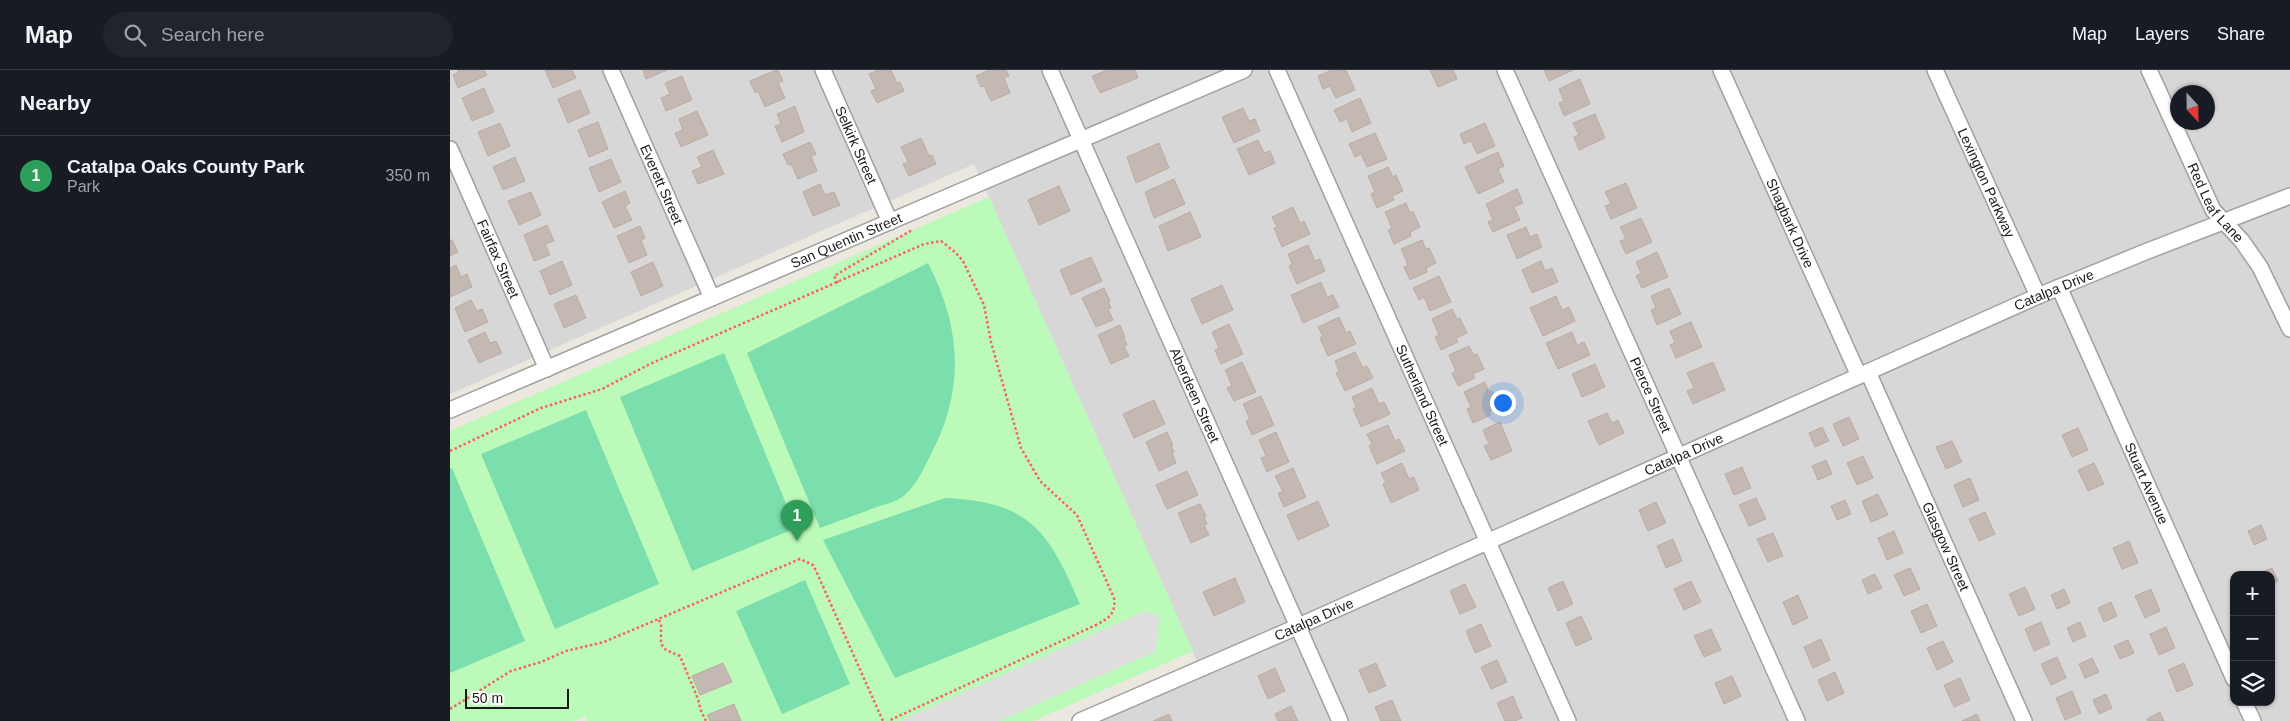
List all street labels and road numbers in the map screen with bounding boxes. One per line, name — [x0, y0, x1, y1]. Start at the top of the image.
street label: Selkirk Street — [832, 104, 880, 186]
street label: Lexington Parkway — [1955, 126, 2018, 240]
street label: Everett Street — [637, 142, 686, 227]
street label: Red Leaf Lane — [2185, 160, 2247, 246]
street label: Shagbark Drive — [1763, 176, 1817, 271]
street label: San Quentin Street — [788, 209, 904, 271]
street label: Fairfax Street — [474, 217, 523, 301]
street label: Catalpa Drive — [2011, 266, 2096, 314]
street label: Sutherland Street — [1393, 342, 1452, 448]
street label: Aberdeen Street — [1167, 345, 1223, 445]
street label: Pierce Street — [1627, 355, 1675, 435]
street label: Catalpa Drive — [1642, 429, 1726, 479]
street label: Stuart Avenue — [2121, 440, 2172, 527]
street label: Glasgow Street — [1919, 499, 1973, 593]
street label: Catalpa Drive — [1272, 595, 1356, 644]

